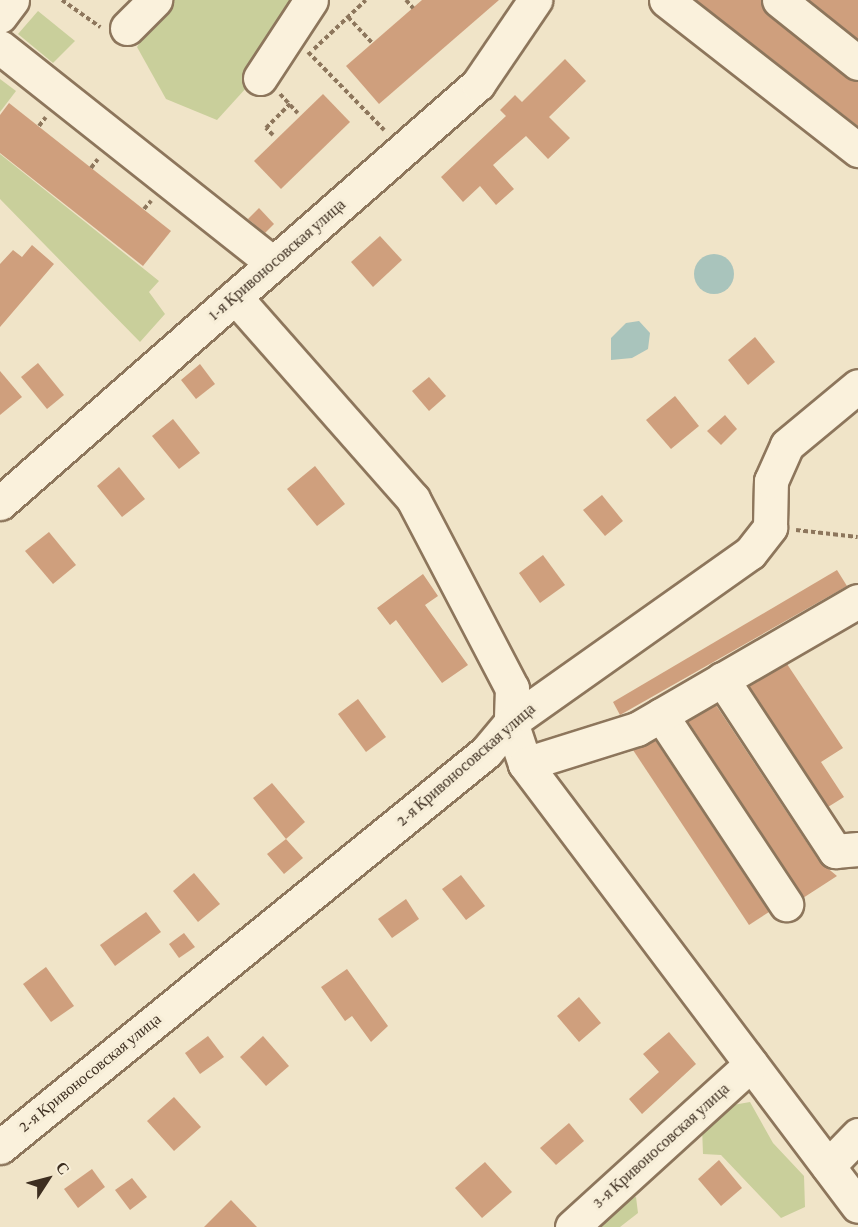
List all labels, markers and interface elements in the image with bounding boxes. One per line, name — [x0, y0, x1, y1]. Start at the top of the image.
street label: 1-я Кривоносовская улица — [205, 195, 349, 325]
street label: 2-я Кривоносовская улица — [393, 699, 539, 831]
street label: 2-я Кривоносовская улица — [15, 1010, 165, 1136]
street label: 3-я Кривоносовская улица — [589, 1079, 733, 1213]
north arrow — [18, 1149, 78, 1209]
text: С — [53, 1158, 73, 1178]

